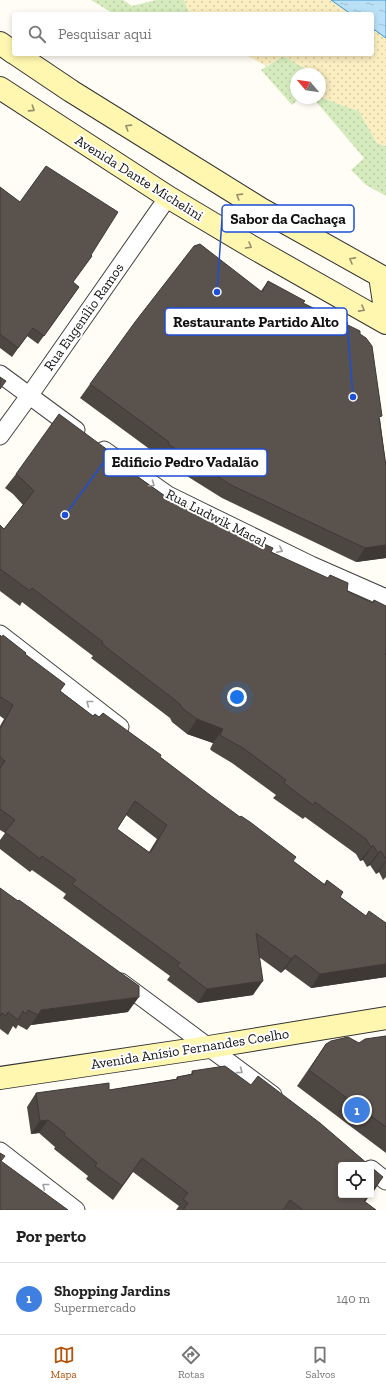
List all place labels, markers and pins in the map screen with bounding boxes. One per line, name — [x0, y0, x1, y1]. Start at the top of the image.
callout: Sabor da Cachaça — [222, 205, 354, 232]
callout: Restaurante Partido Alto — [165, 308, 347, 335]
callout: Edificio Pedro Vadalão — [104, 449, 267, 476]
pin: 1 — [344, 1095, 370, 1125]

